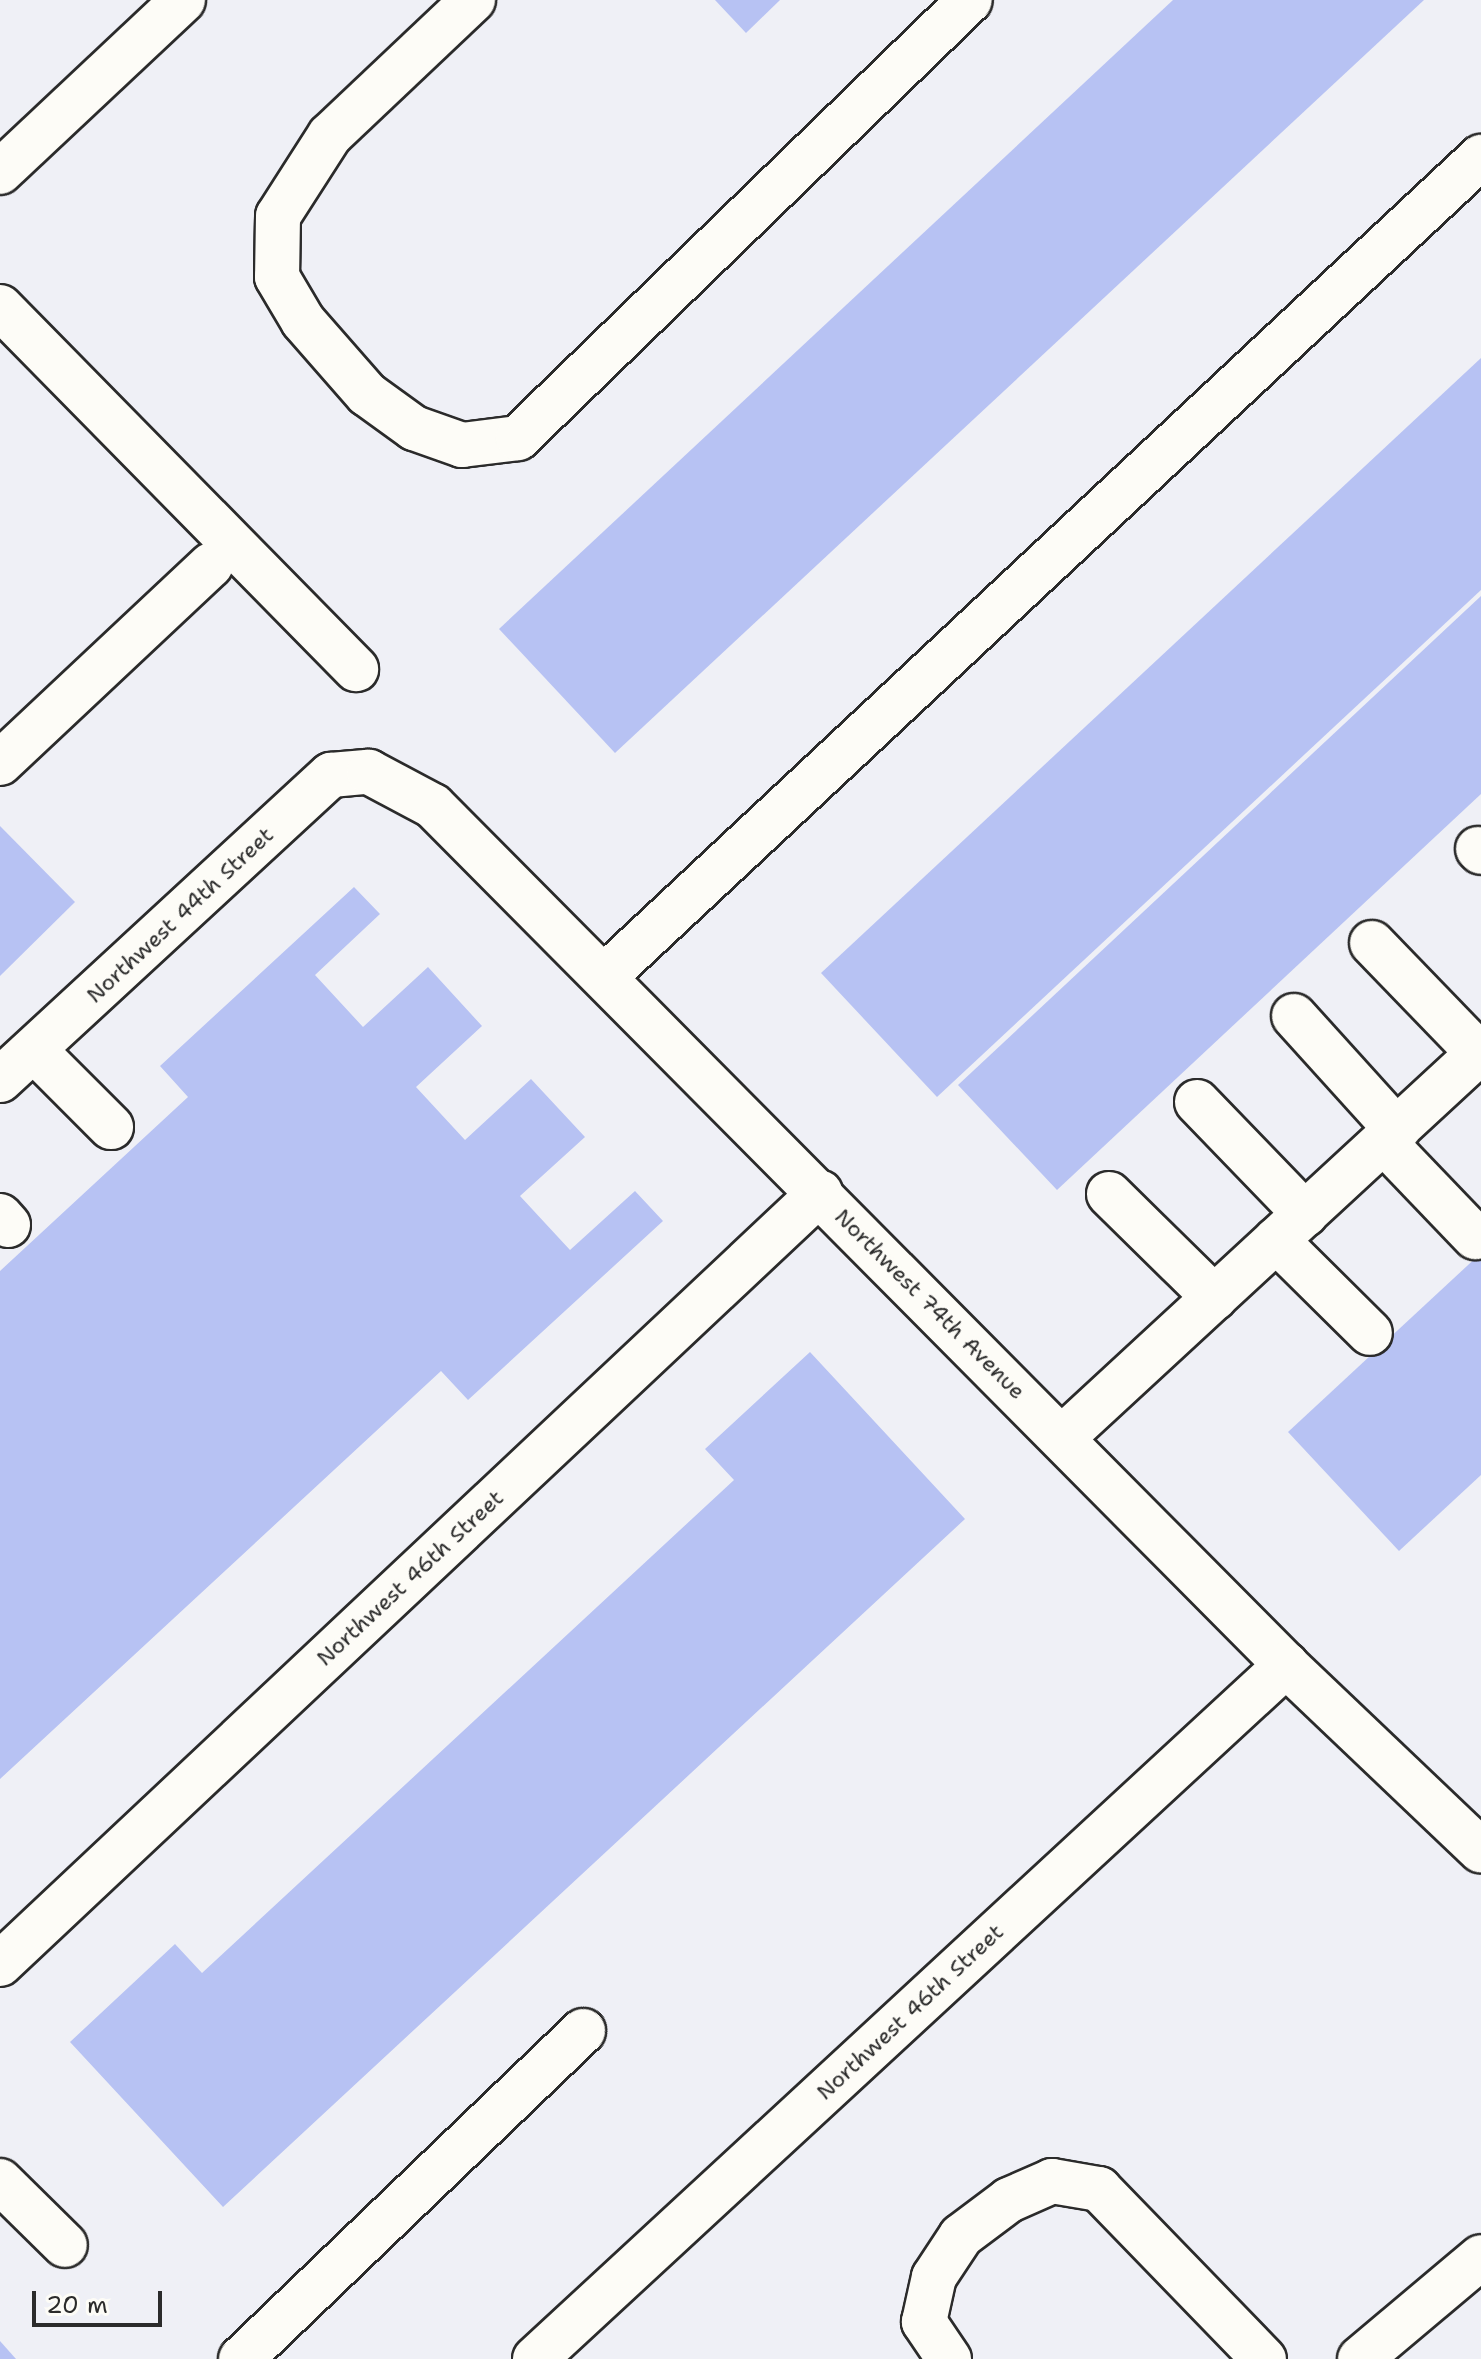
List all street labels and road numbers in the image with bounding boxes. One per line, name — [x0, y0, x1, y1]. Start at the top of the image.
street label: Northwest 44th Street — [81, 822, 279, 1008]
street label: Northwest 74th Avenue — [829, 1203, 1031, 1405]
street label: Northwest 46th Street — [311, 1485, 509, 1671]
street label: Northwest 46th Street — [811, 1919, 1009, 2105]

